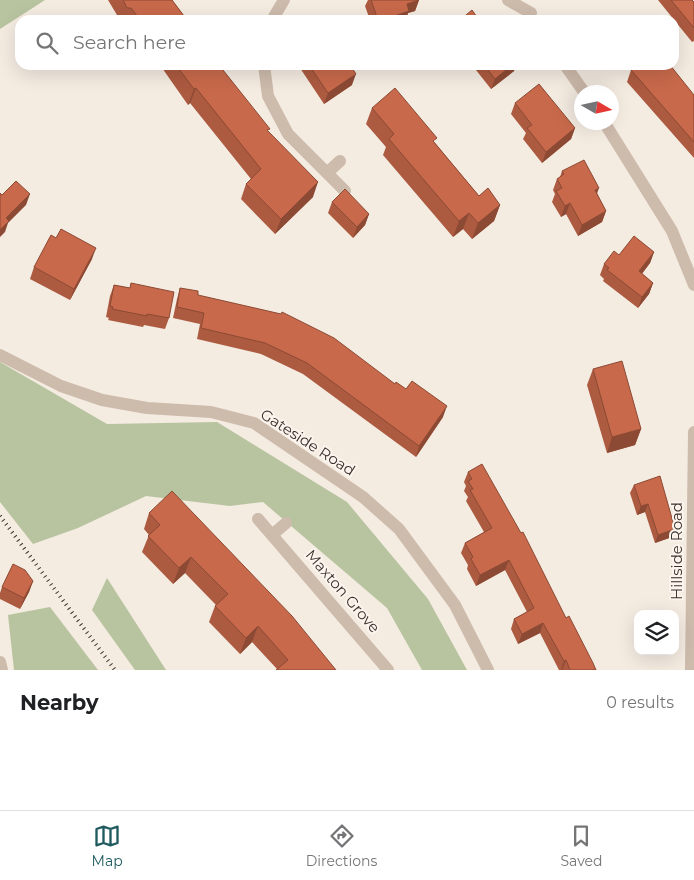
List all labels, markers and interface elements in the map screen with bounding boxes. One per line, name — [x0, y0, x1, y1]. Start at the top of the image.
search box — [15, 15, 679, 70]
icon: search — [33, 29, 61, 57]
text: Search here — [73, 31, 186, 54]
north arrow — [574, 85, 619, 130]
street label: Gateside Road — [257, 404, 359, 480]
street label: Hillside Road — [667, 502, 686, 600]
street label: Maxton Grove — [302, 546, 384, 636]
map controls — [634, 610, 679, 655]
button: layers — [634, 610, 679, 655]
text: Nearby — [20, 690, 99, 715]
text: 0 results — [606, 693, 674, 712]
tab: Map — [92, 822, 123, 870]
tab: Directions — [306, 822, 377, 870]
tab: Saved — [560, 822, 602, 870]

